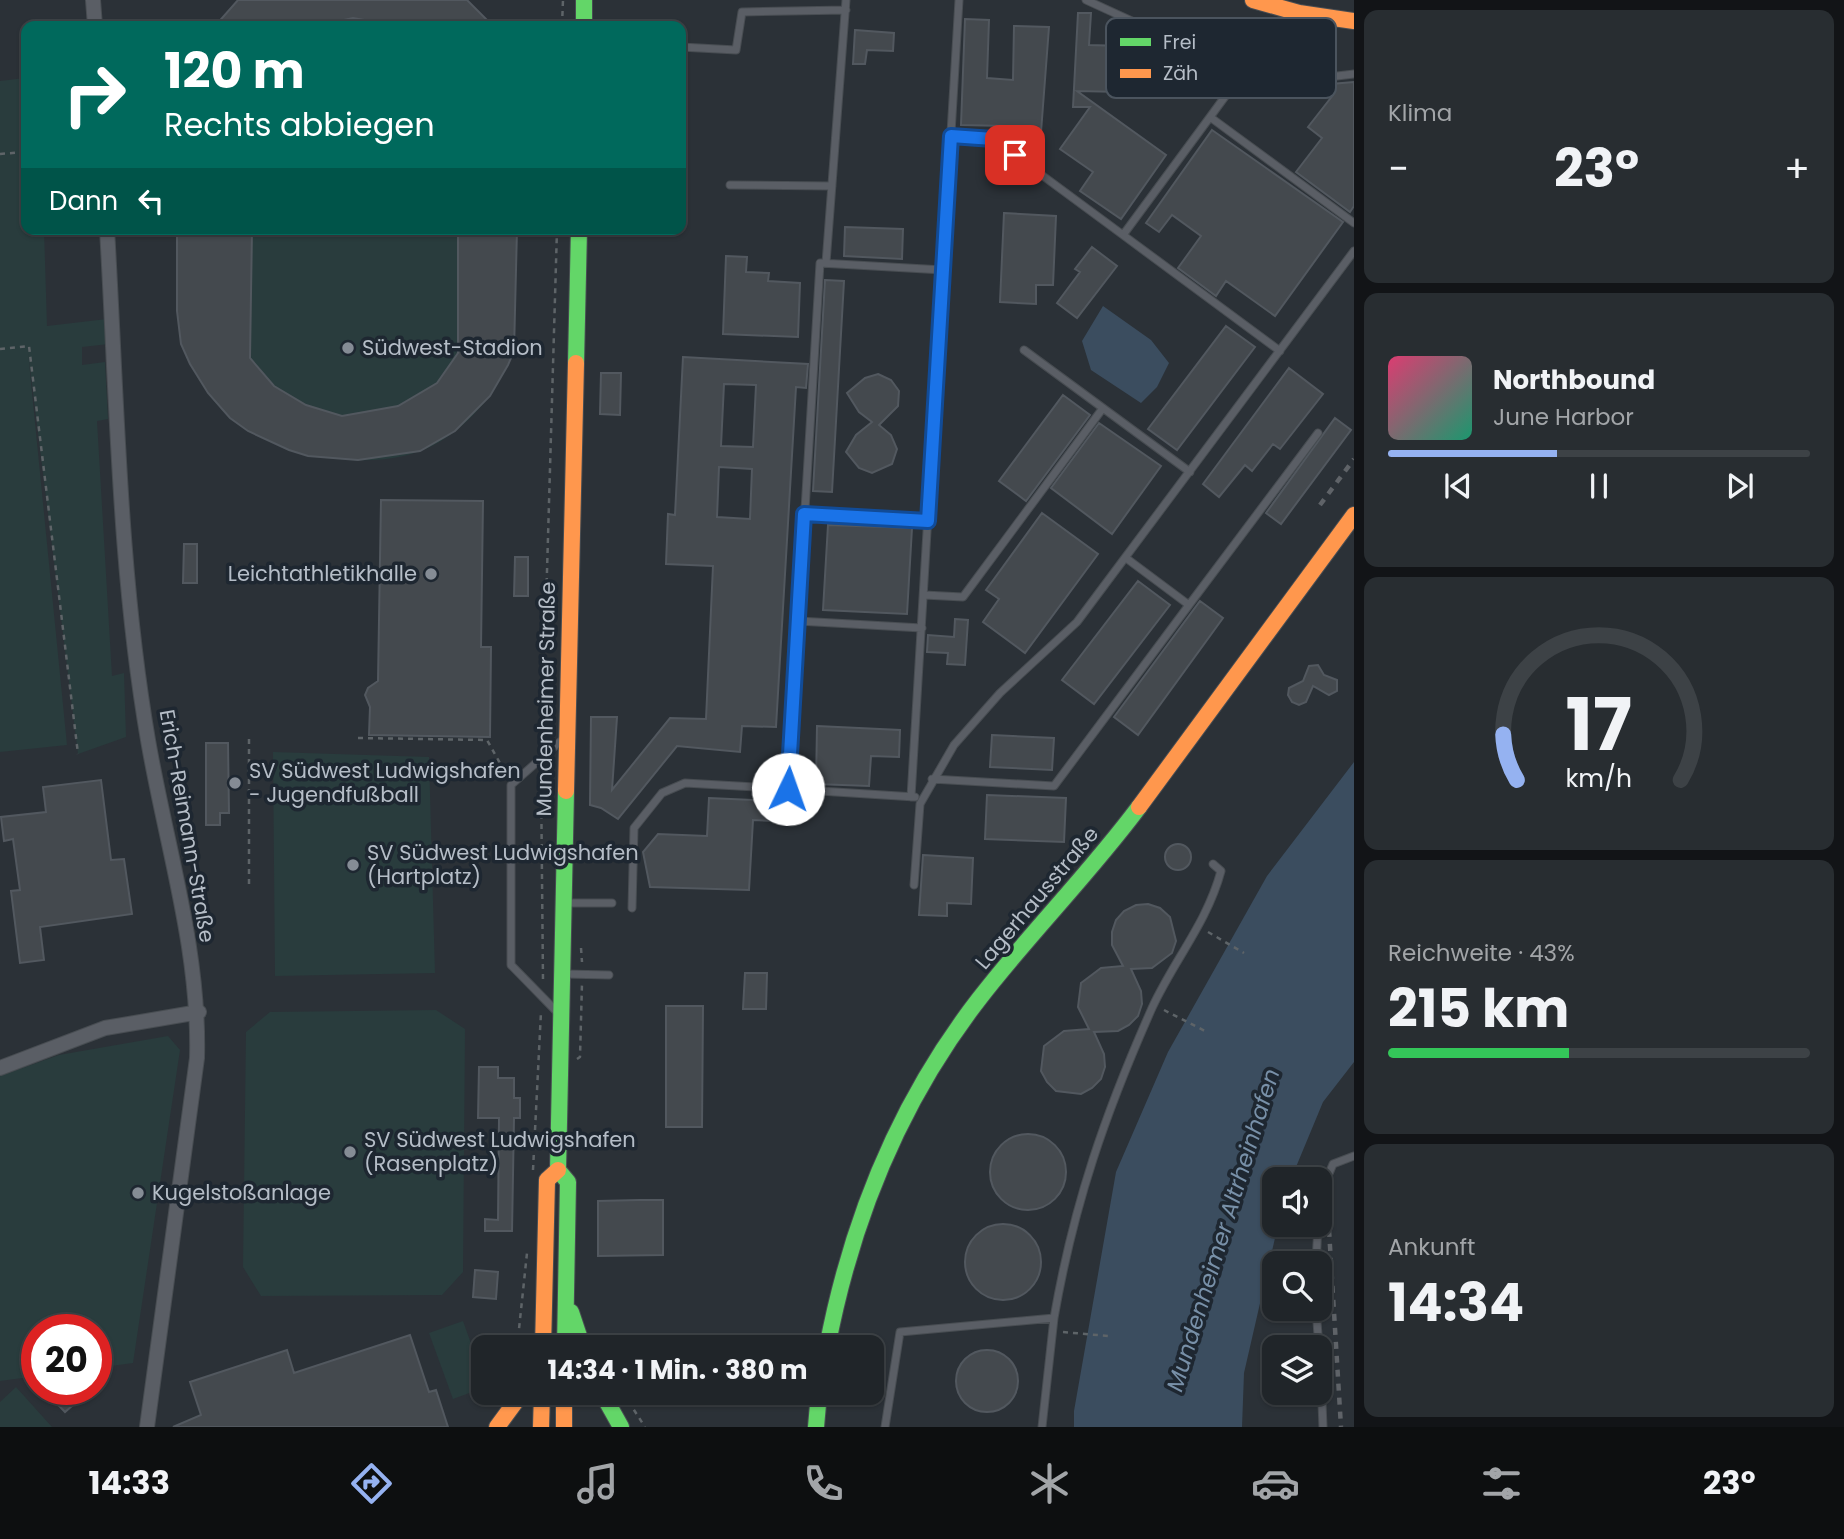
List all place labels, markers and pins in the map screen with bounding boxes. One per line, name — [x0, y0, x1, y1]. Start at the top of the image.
pin — [985, 125, 1045, 185]
place label: Südwest-Stadion — [362, 333, 543, 362]
marker: Südwest-Stadion — [340, 340, 356, 356]
place label: Leichtathletikhalle — [228, 559, 417, 588]
marker: Leichtathletikhalle — [423, 566, 439, 582]
place label: SV Südwest Ludwigshafen - Jugendfußball — [249, 756, 521, 809]
marker: SV Südwest Ludwigshafen - Jugendfußball — [227, 775, 243, 791]
place label: SV Südwest Ludwigshafen (Hartplatz) — [367, 838, 639, 891]
marker: SV Südwest Ludwigshafen (Hartplatz) — [345, 857, 361, 873]
place label: SV Südwest Ludwigshafen (Rasenplatz) — [364, 1125, 636, 1178]
marker: SV Südwest Ludwigshafen (Rasenplatz) — [342, 1144, 358, 1160]
place label: Kugelstoßanlage — [152, 1178, 331, 1207]
marker: Kugelstoßanlage — [130, 1185, 146, 1201]

